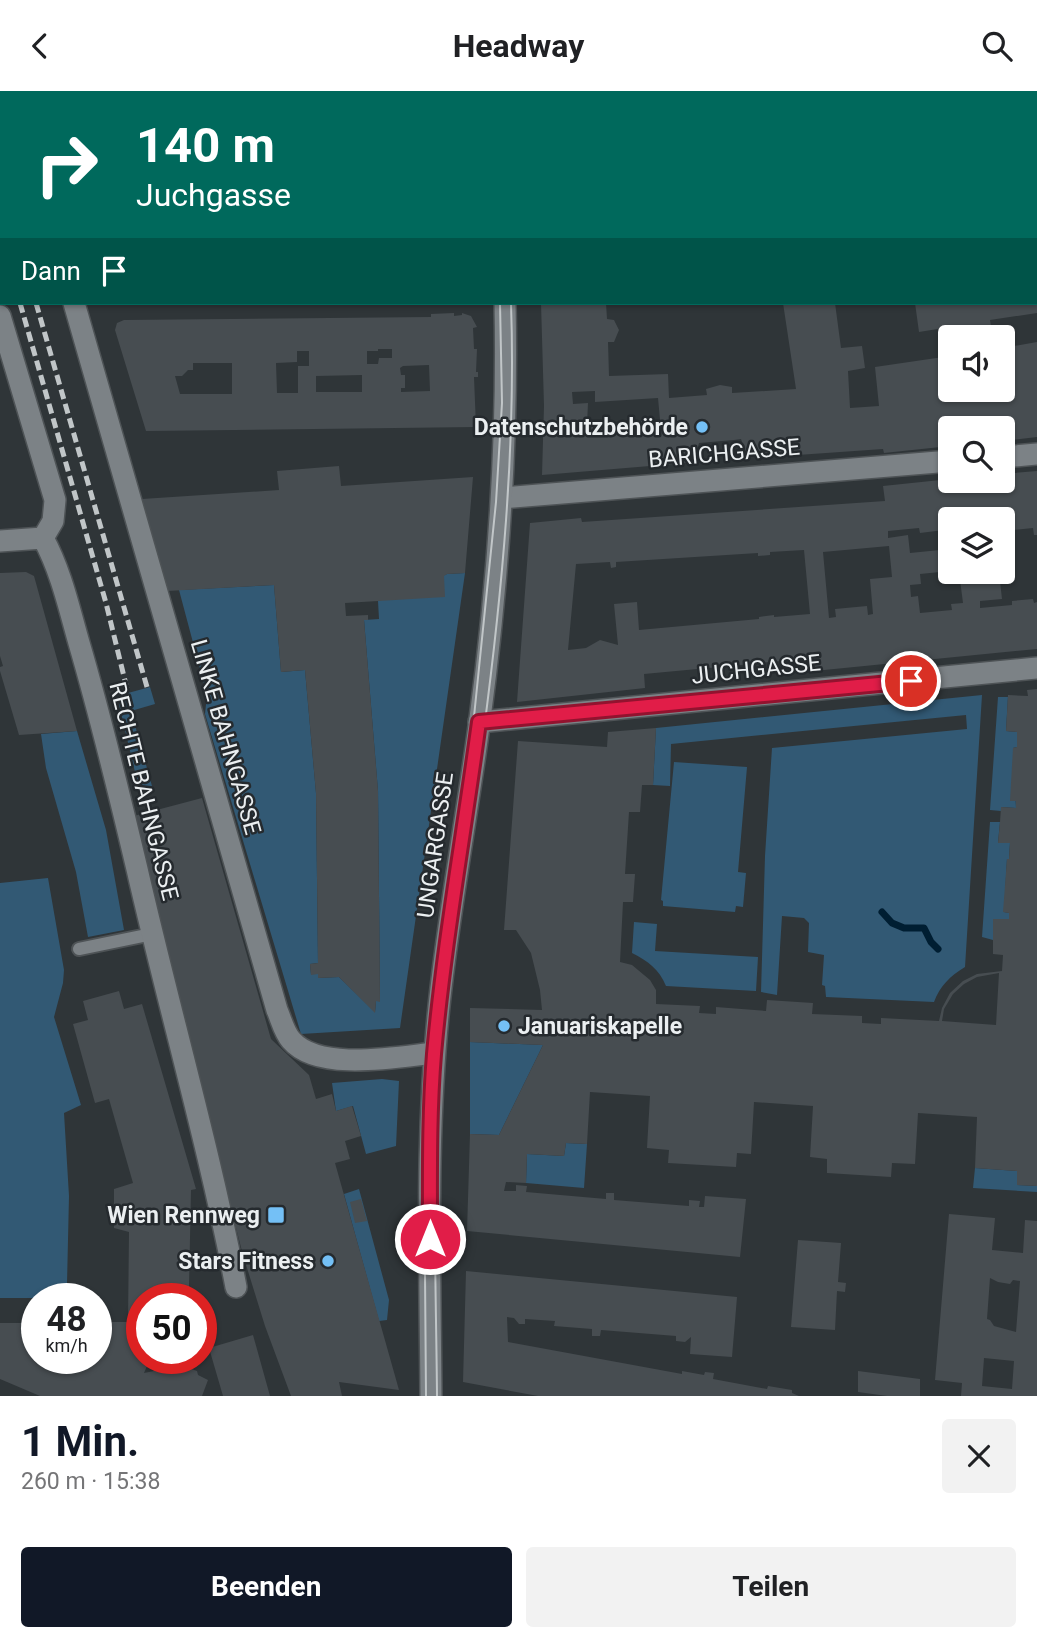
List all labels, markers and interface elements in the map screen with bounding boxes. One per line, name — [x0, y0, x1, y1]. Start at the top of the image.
icon: back — [21, 27, 59, 65]
text: Headway — [453, 27, 584, 65]
icon: search — [978, 27, 1016, 65]
text: 140 m — [136, 117, 275, 174]
icon: right — [21, 119, 112, 210]
text: Juchgasse — [136, 176, 291, 214]
icon: arrive — [95, 252, 133, 290]
text: Dann — [21, 256, 81, 286]
map controls — [938, 325, 1015, 584]
button: sound — [938, 325, 1015, 402]
place label: Datenschutzbehörde — [474, 414, 688, 441]
button: search — [938, 416, 1015, 493]
marker: Datenschutzbehörde — [694, 419, 710, 435]
street label: BARICHGASSE — [647, 433, 801, 474]
button: layers — [938, 507, 1015, 584]
street label: LINKE BAHNGASSE — [185, 637, 266, 838]
street label: JUCHGASSE — [690, 649, 822, 690]
pin — [881, 651, 941, 711]
icon: arrive — [892, 662, 930, 700]
street label: RECHTE BAHNGASSE — [103, 679, 184, 903]
street label: UNGARGASSE — [412, 770, 459, 920]
place label: Januariskapelle — [518, 1013, 682, 1040]
marker: Januariskapelle — [496, 1018, 512, 1034]
place label: Wien Rennweg — [107, 1202, 260, 1229]
position arrow — [393, 1202, 467, 1276]
marker: Wien Rennweg — [266, 1205, 286, 1225]
place label: Stars Fitness — [178, 1248, 314, 1275]
marker: Stars Fitness — [320, 1253, 336, 1269]
speed limit sign: 50 — [126, 1283, 217, 1374]
text: 48 — [46, 1299, 87, 1340]
text: km/h — [45, 1335, 88, 1356]
text: 1 Min. — [21, 1417, 139, 1466]
button: close — [942, 1419, 1016, 1493]
text: 260 m · 15:38 — [21, 1468, 160, 1495]
button: Beenden — [21, 1547, 512, 1627]
button: Teilen — [526, 1547, 1016, 1627]

